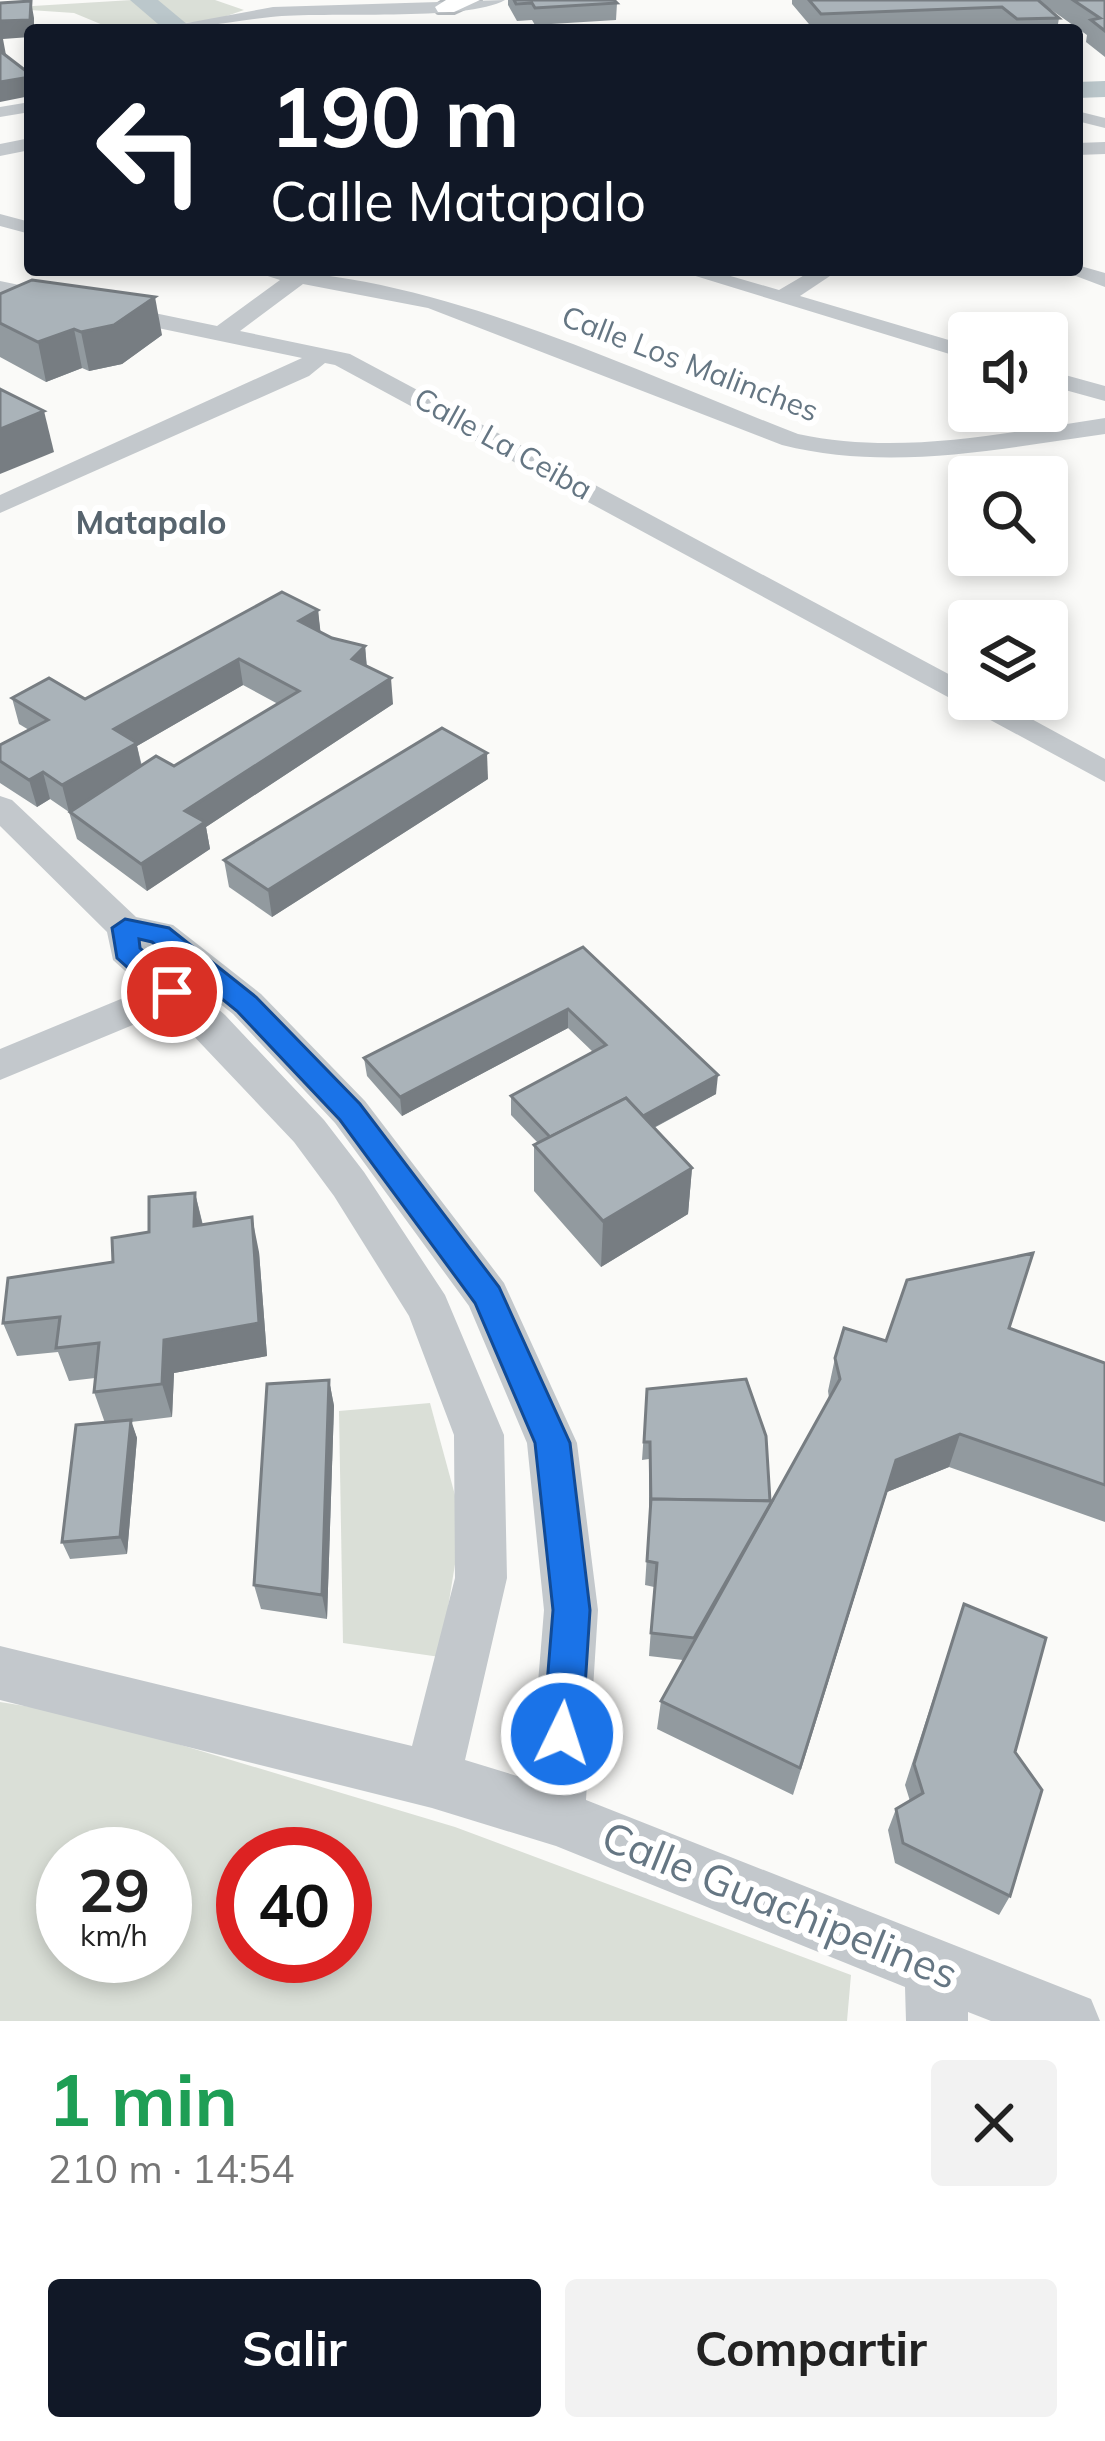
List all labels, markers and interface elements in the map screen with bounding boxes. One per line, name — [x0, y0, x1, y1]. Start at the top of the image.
text: 190 m — [270, 63, 520, 168]
icon: left — [72, 72, 228, 228]
text: Calle Matapalo — [270, 167, 646, 235]
street label: Calle Los Malinches — [557, 297, 824, 429]
map controls — [948, 312, 1068, 720]
button: sound — [948, 312, 1068, 432]
street label: Calle La Ceiba — [408, 379, 599, 508]
button: search — [948, 456, 1068, 576]
district label: Matapalo — [75, 501, 227, 542]
button: layers — [948, 600, 1068, 720]
pin — [121, 941, 223, 1043]
icon: arrive — [139, 959, 205, 1025]
position arrow — [499, 1671, 625, 1797]
street label: Calle Guachipelines — [595, 1809, 966, 2000]
speed limit sign: 40 — [216, 1827, 372, 1983]
text: 29 — [78, 1852, 150, 1927]
text: km/h — [80, 1916, 148, 1954]
text: 1 min — [48, 2054, 238, 2144]
button: close — [931, 2060, 1057, 2186]
text: 210 m · 14:54 — [48, 2144, 294, 2193]
button: Salir — [48, 2279, 541, 2417]
button: Compartir — [565, 2279, 1057, 2417]

